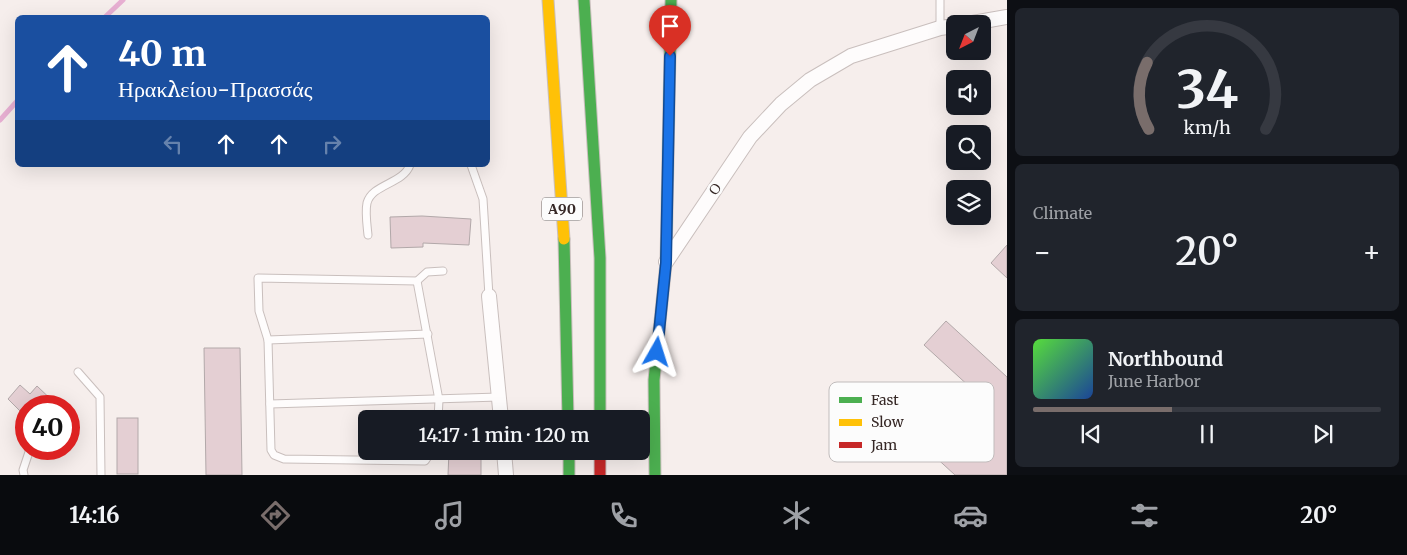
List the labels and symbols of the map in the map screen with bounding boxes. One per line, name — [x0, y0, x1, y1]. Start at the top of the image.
pin — [649, 5, 691, 56]
north arrow — [946, 15, 991, 60]
street label: Ο — [704, 179, 726, 199]
road number: Α90 — [542, 198, 582, 220]
position arrow — [630, 325, 682, 377]
legend — [829, 382, 994, 462]
text: Fast — [871, 391, 899, 409]
speed limit sign: 40 — [15, 395, 80, 460]
text: Slow — [871, 413, 904, 431]
text: Jam — [870, 436, 897, 454]

